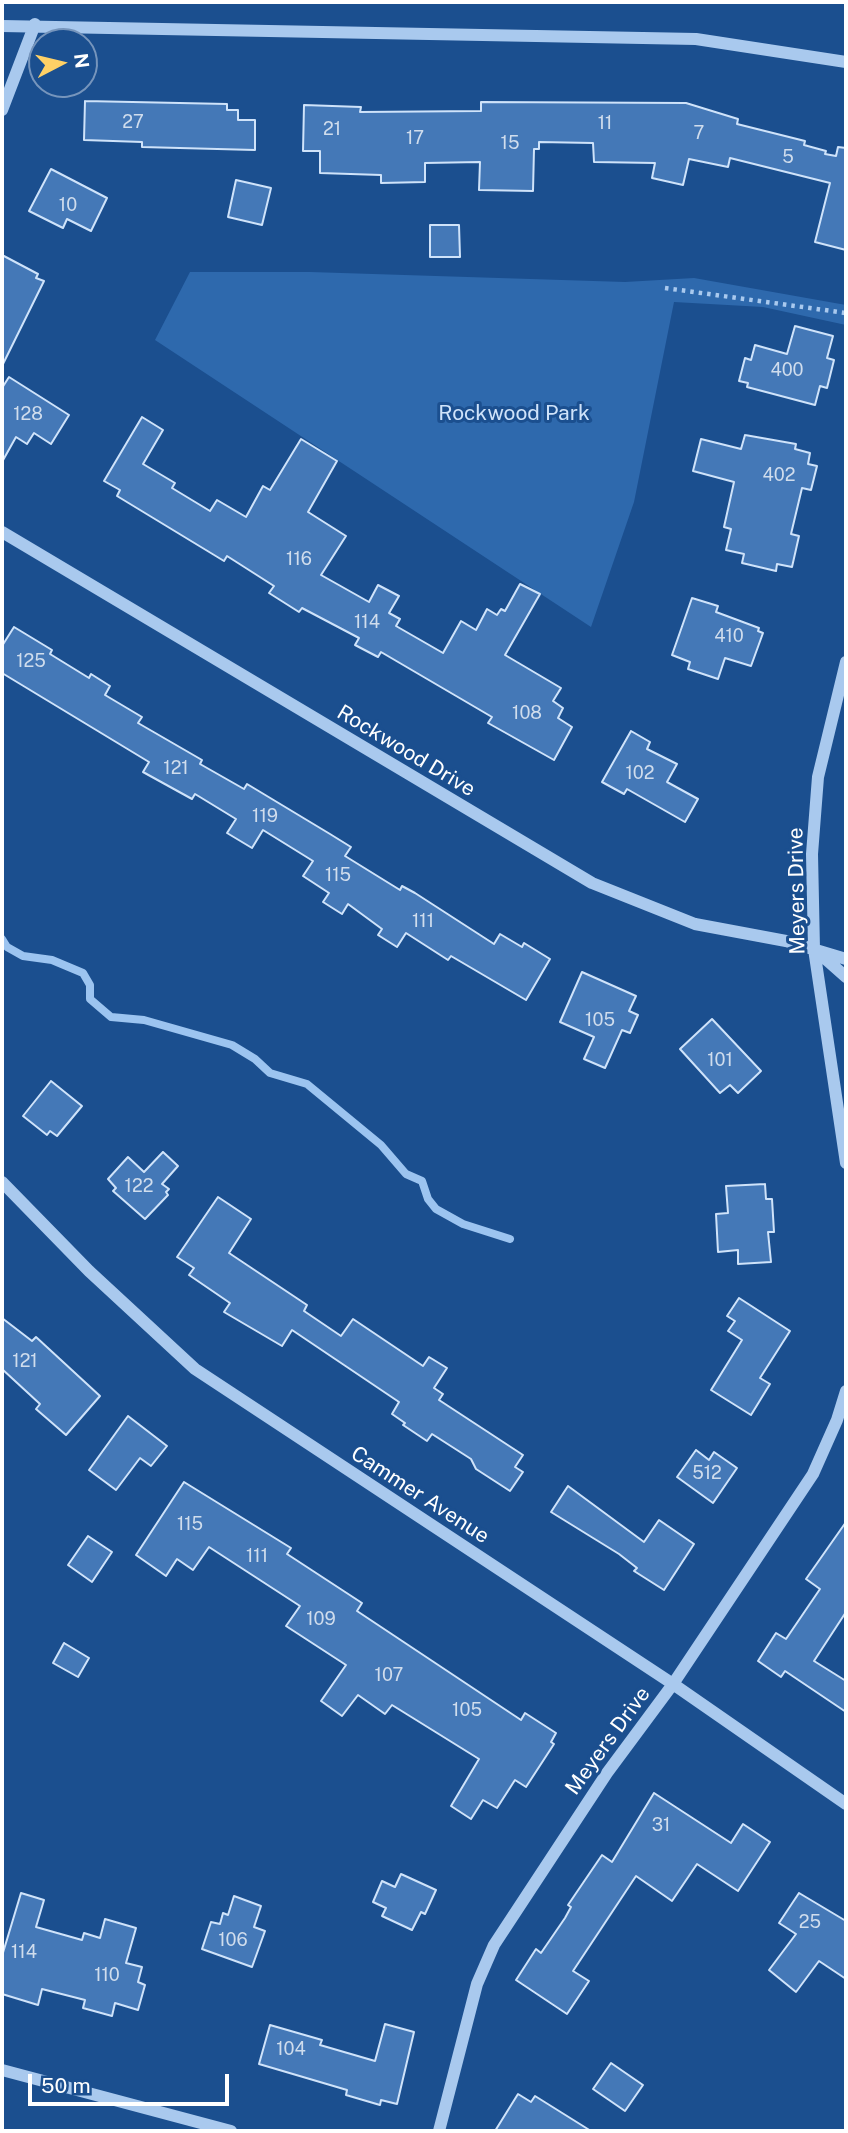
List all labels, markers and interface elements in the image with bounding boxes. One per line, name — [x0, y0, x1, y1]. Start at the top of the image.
north arrow — [28, 28, 98, 98]
text: N — [70, 52, 94, 69]
house number: 27 — [122, 111, 144, 133]
house number: 11 — [598, 112, 612, 134]
house number: 21 — [323, 118, 341, 140]
house number: 7 — [694, 122, 704, 144]
house number: 17 — [406, 127, 424, 149]
house number: 15 — [501, 132, 519, 154]
house number: 5 — [782, 146, 794, 168]
house number: 10 — [59, 194, 77, 216]
house number: 400 — [770, 359, 804, 381]
park label: Rockwood Park — [438, 401, 590, 427]
house number: 128 — [13, 403, 43, 425]
house number: 402 — [762, 464, 796, 486]
house number: 116 — [286, 548, 312, 570]
house number: 114 — [354, 611, 380, 633]
house number: 410 — [714, 625, 744, 647]
house number: 125 — [16, 650, 46, 672]
street label: Rockwood Drive — [332, 700, 480, 802]
house number: 108 — [512, 702, 542, 724]
house number: 121 — [163, 757, 189, 779]
house number: 102 — [625, 762, 655, 784]
house number: 119 — [252, 805, 278, 827]
street label: Meyers Drive — [783, 827, 811, 955]
house number: 115 — [325, 864, 351, 886]
house number: 111 — [412, 910, 434, 932]
house number: 105 — [585, 1009, 615, 1031]
house number: 101 — [707, 1049, 733, 1071]
house number: 122 — [125, 1175, 153, 1197]
house number: 121 — [12, 1350, 38, 1372]
street label: Cammer Avenue — [346, 1441, 494, 1549]
house number: 512 — [692, 1462, 722, 1484]
house number: 115 — [177, 1513, 203, 1535]
house number: 111 — [246, 1545, 268, 1567]
house number: 109 — [306, 1608, 336, 1630]
house number: 107 — [375, 1664, 403, 1686]
street label: Meyers Drive — [560, 1682, 656, 1800]
house number: 105 — [452, 1699, 482, 1721]
house number: 31 — [652, 1814, 670, 1836]
house number: 25 — [799, 1911, 821, 1933]
house number: 106 — [218, 1929, 248, 1951]
house number: 114 — [11, 1941, 37, 1963]
house number: 110 — [94, 1964, 120, 1986]
house number: 104 — [276, 2038, 306, 2060]
scale bar — [32, 2060, 233, 2104]
text: 50 m — [41, 2073, 91, 2098]

